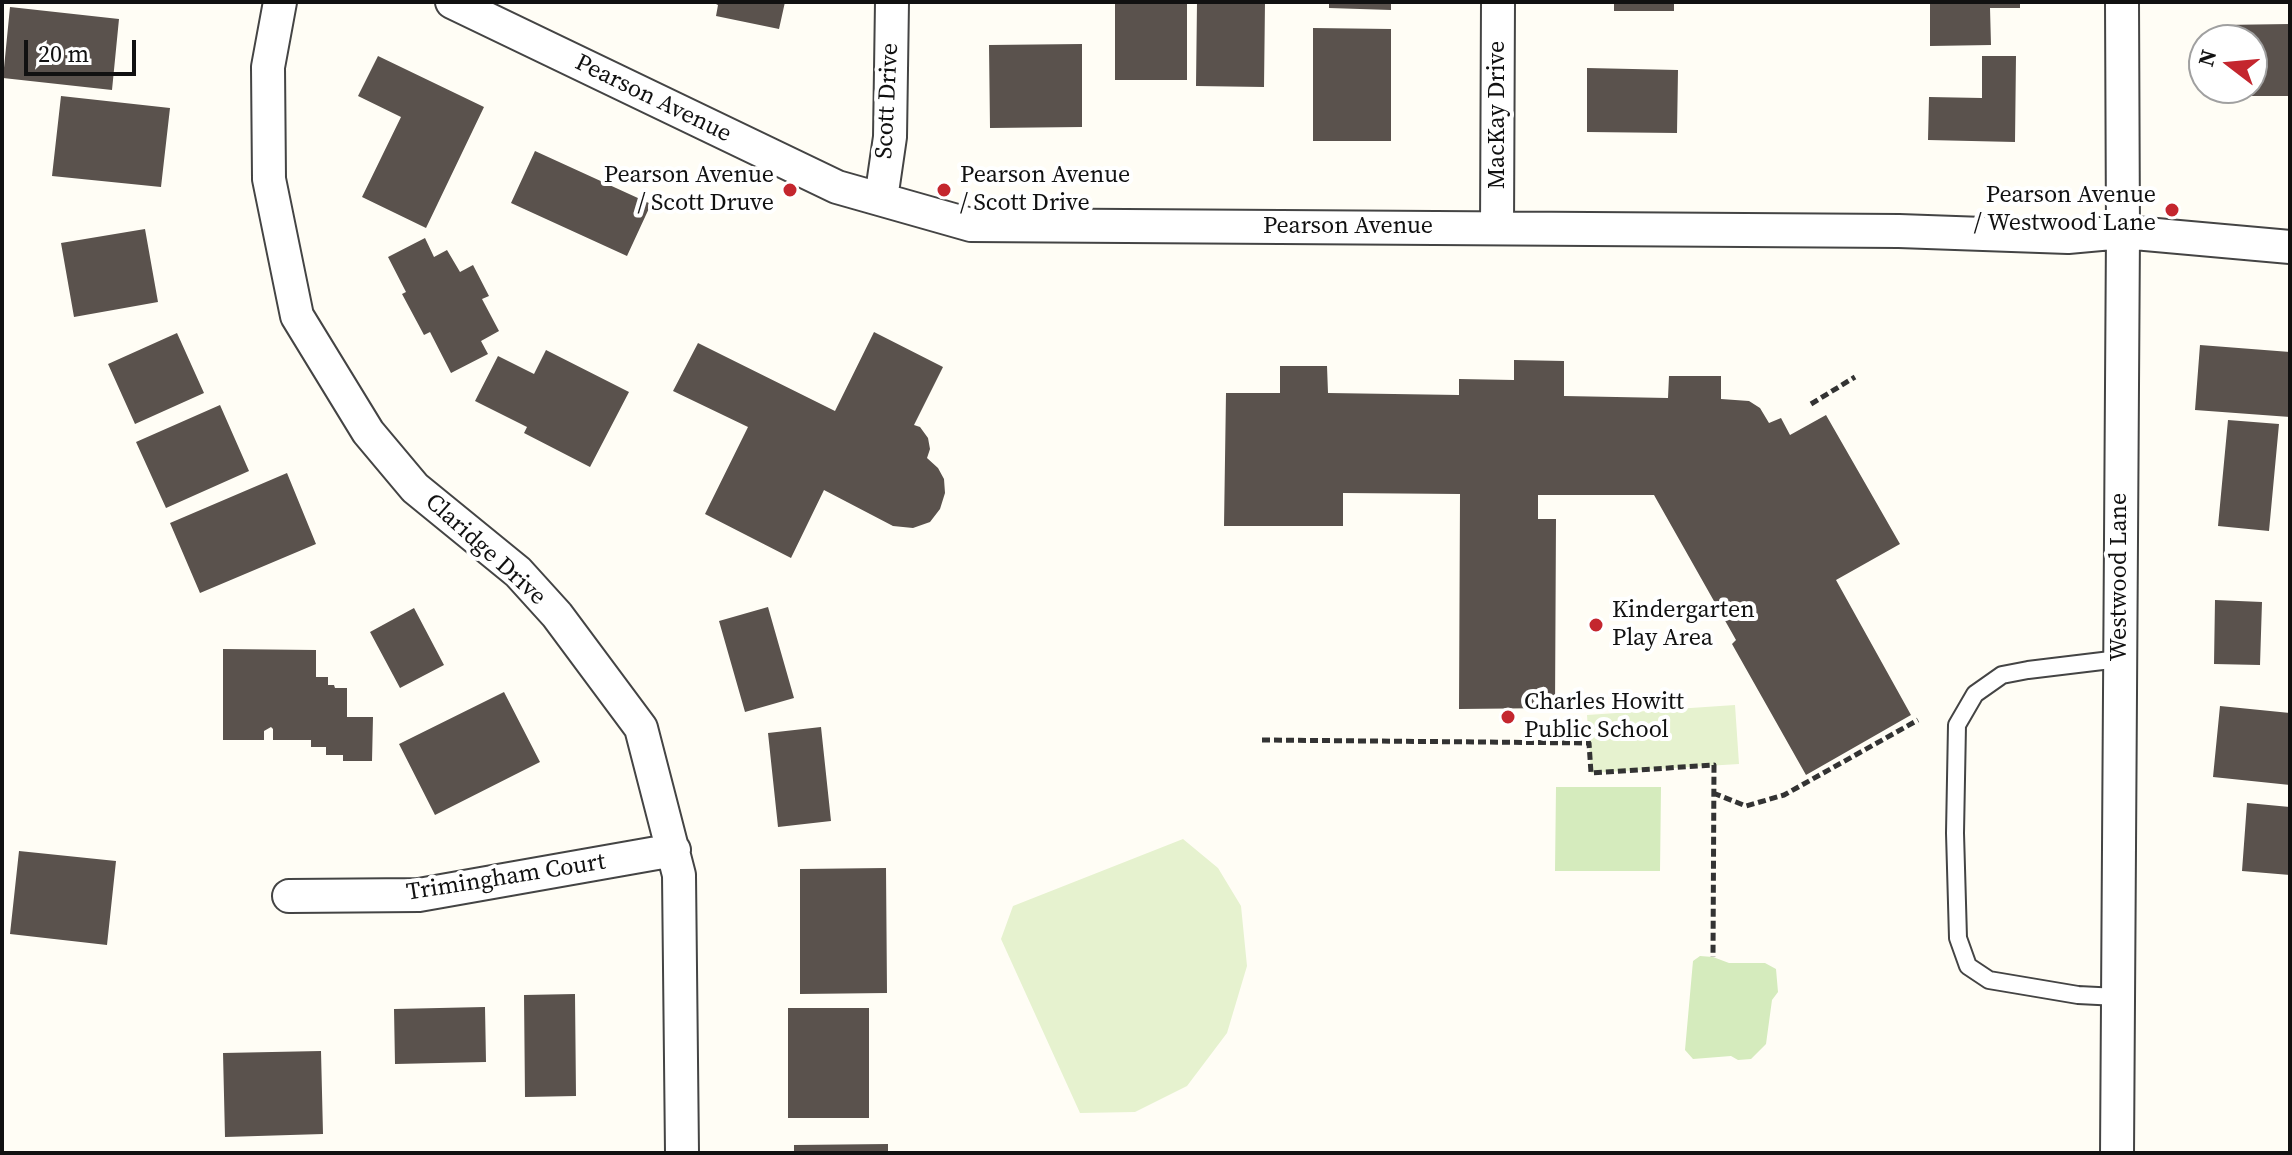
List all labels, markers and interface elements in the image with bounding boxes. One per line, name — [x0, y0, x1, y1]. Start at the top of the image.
scale bar — [28, 24, 140, 74]
north arrow — [2188, 24, 2268, 104]
text: 20 m — [38, 37, 89, 70]
street label: MacKay Drive — [1484, 41, 1512, 189]
street label: Scott Drive — [871, 42, 905, 160]
text: N — [2190, 46, 2223, 70]
street label: Pearson Avenue — [570, 49, 736, 149]
place label: Pearson Avenue / Scott Druve — [604, 162, 774, 218]
place label: Pearson Avenue / Scott Drive — [960, 162, 1130, 218]
marker: Pearson Avenue / Scott Druve — [781, 181, 799, 199]
marker: Pearson Avenue / Scott Drive — [935, 181, 953, 199]
place label: Pearson Avenue / Westwood Lane — [1974, 182, 2156, 238]
marker: Pearson Avenue / Westwood Lane — [2163, 201, 2181, 219]
street label: Pearson Avenue — [1263, 213, 1433, 241]
street label: Claridge Drive — [419, 488, 551, 612]
street label: Westwood Lane — [2106, 493, 2134, 661]
place label: Kindergarten Play Area — [1612, 597, 1755, 653]
marker: Kindergarten Play Area — [1587, 616, 1605, 634]
place label: Charles Howitt Public School — [1524, 689, 1684, 745]
marker: Charles Howitt Public School — [1499, 708, 1517, 726]
street label: Trimingham Court — [405, 848, 607, 908]

